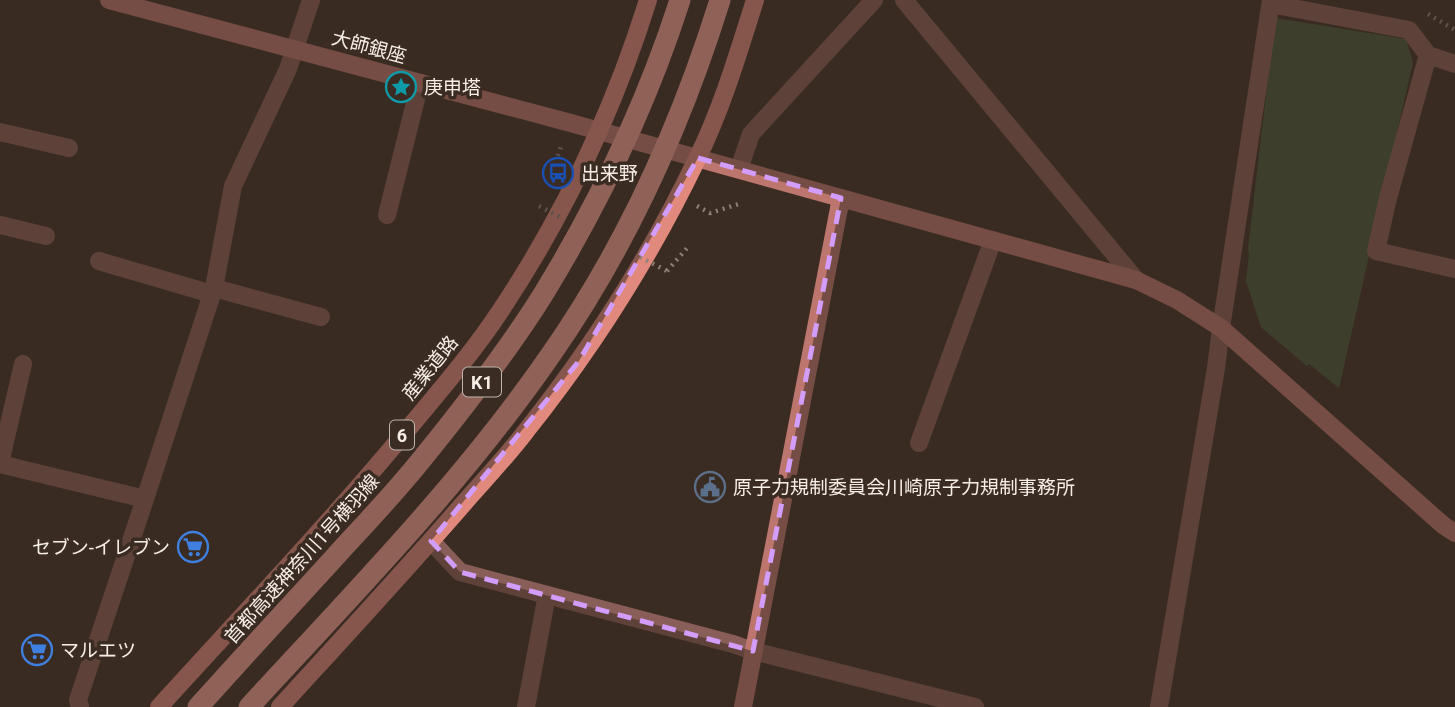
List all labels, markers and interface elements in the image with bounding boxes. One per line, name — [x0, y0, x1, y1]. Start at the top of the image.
street label: 大師銀座 — [329, 26, 409, 68]
place icon: 庚申塔 — [384, 70, 418, 104]
place label: 庚申塔 — [424, 76, 481, 99]
bus stop icon: 出来野 — [541, 156, 575, 190]
place label: 出来野 — [581, 162, 638, 185]
street label: 産業道路 — [397, 331, 463, 405]
road number: K1 — [463, 368, 501, 396]
road number: 6 — [390, 421, 414, 450]
street label: 首都高速神奈川1号横羽線 — [220, 470, 384, 648]
public building icon: 原子力規制委員会川崎原子力規制事務所 — [693, 470, 727, 504]
place label: 原子力規制委員会川崎原子力規制事務所 — [733, 476, 1075, 499]
supermarket icon: セブン-イレブン — [176, 530, 210, 564]
place label: セブン-イレブン — [32, 536, 170, 559]
supermarket icon: マルエツ — [20, 633, 54, 667]
place label: マルエツ — [60, 639, 136, 662]

